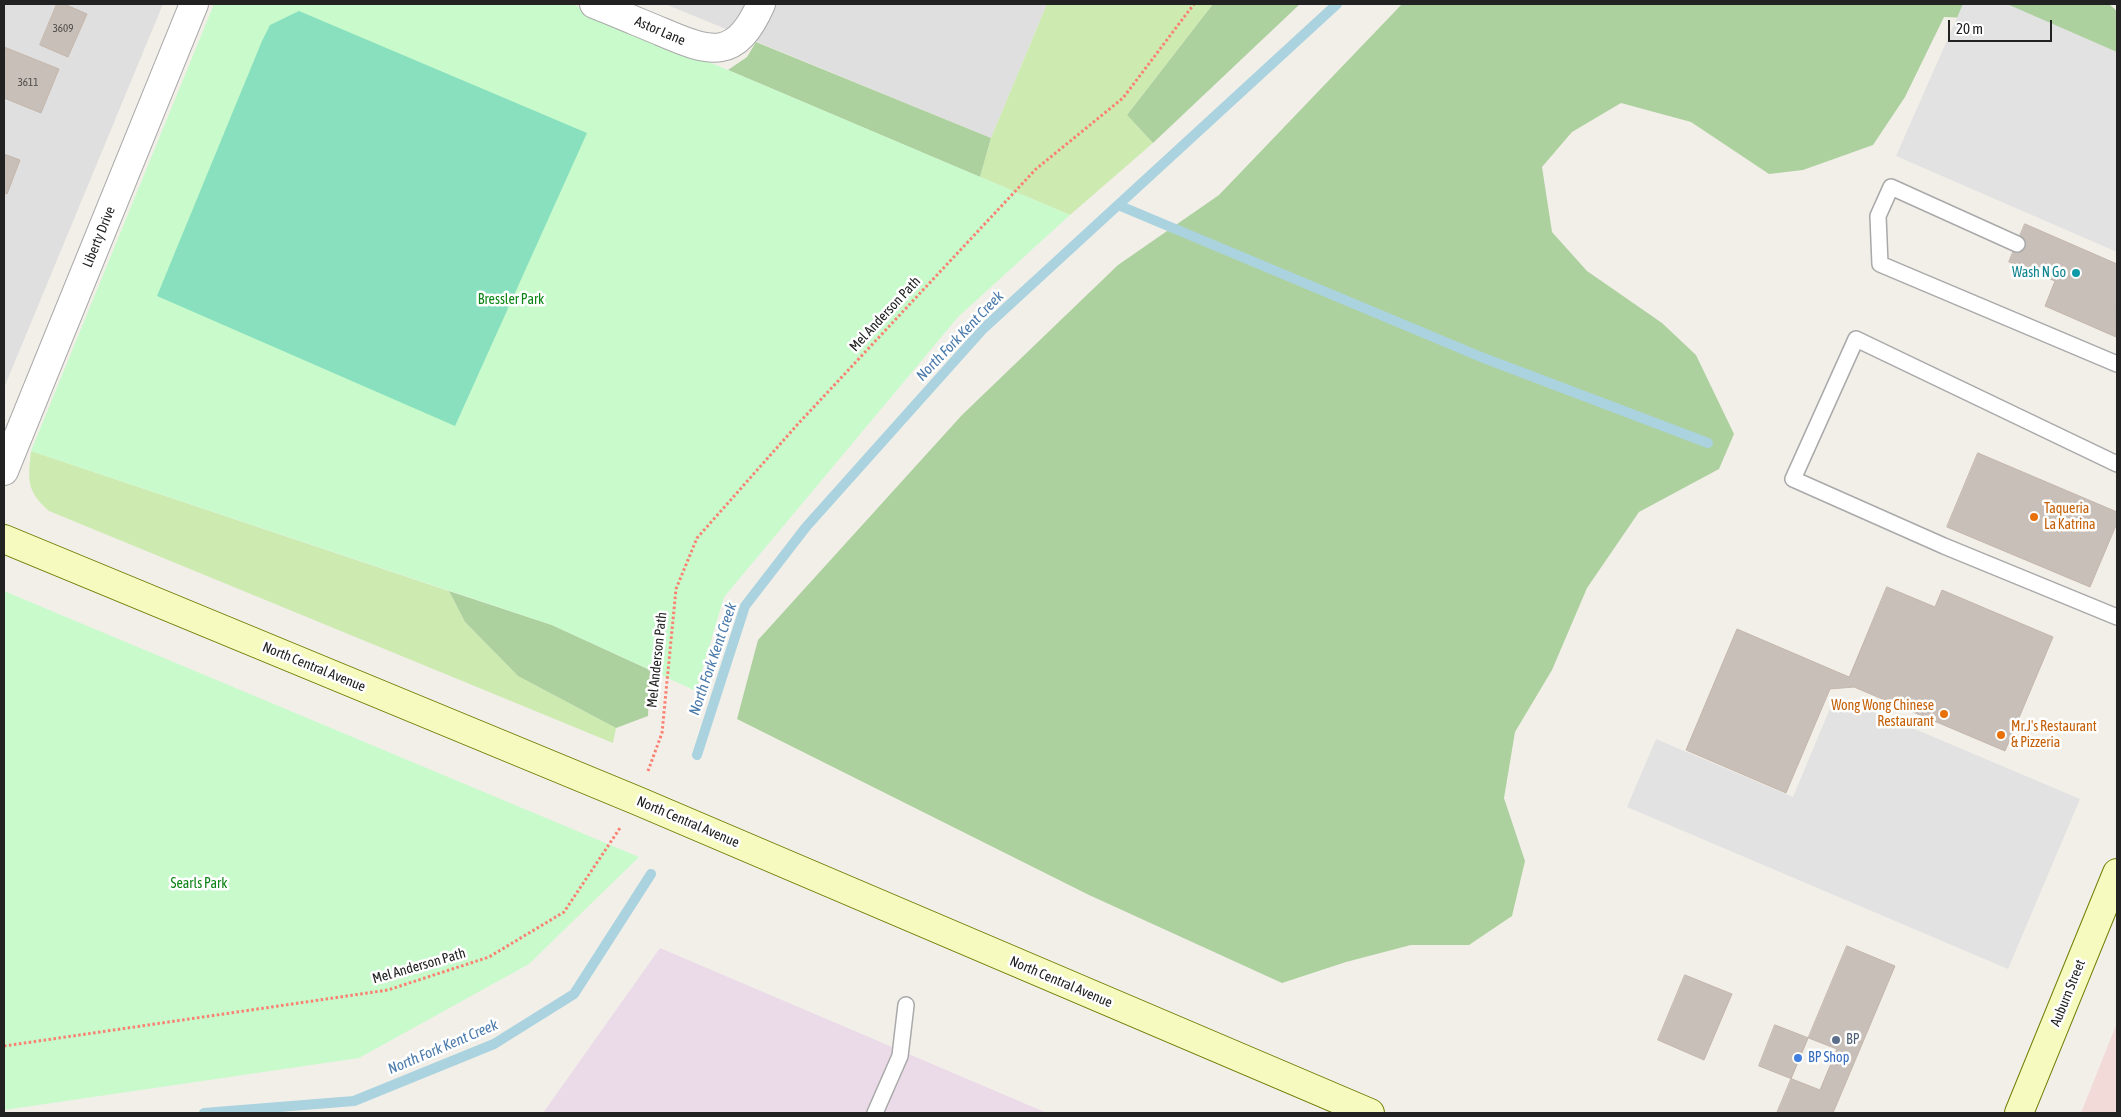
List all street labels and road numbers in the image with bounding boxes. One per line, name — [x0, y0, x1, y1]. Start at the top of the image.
street label: Astor Lane — [632, 13, 688, 49]
street label: Liberty Drive — [79, 204, 119, 270]
street label: Mel Anderson Path — [846, 273, 924, 355]
street label: Mel Anderson Path — [644, 611, 670, 709]
street label: North Central Avenue — [260, 639, 368, 695]
street label: North Central Avenue — [634, 793, 742, 851]
street label: Mel Anderson Path — [370, 945, 468, 987]
street label: North Central Avenue — [1007, 953, 1115, 1011]
street label: Auburn Street — [2047, 957, 2089, 1029]

